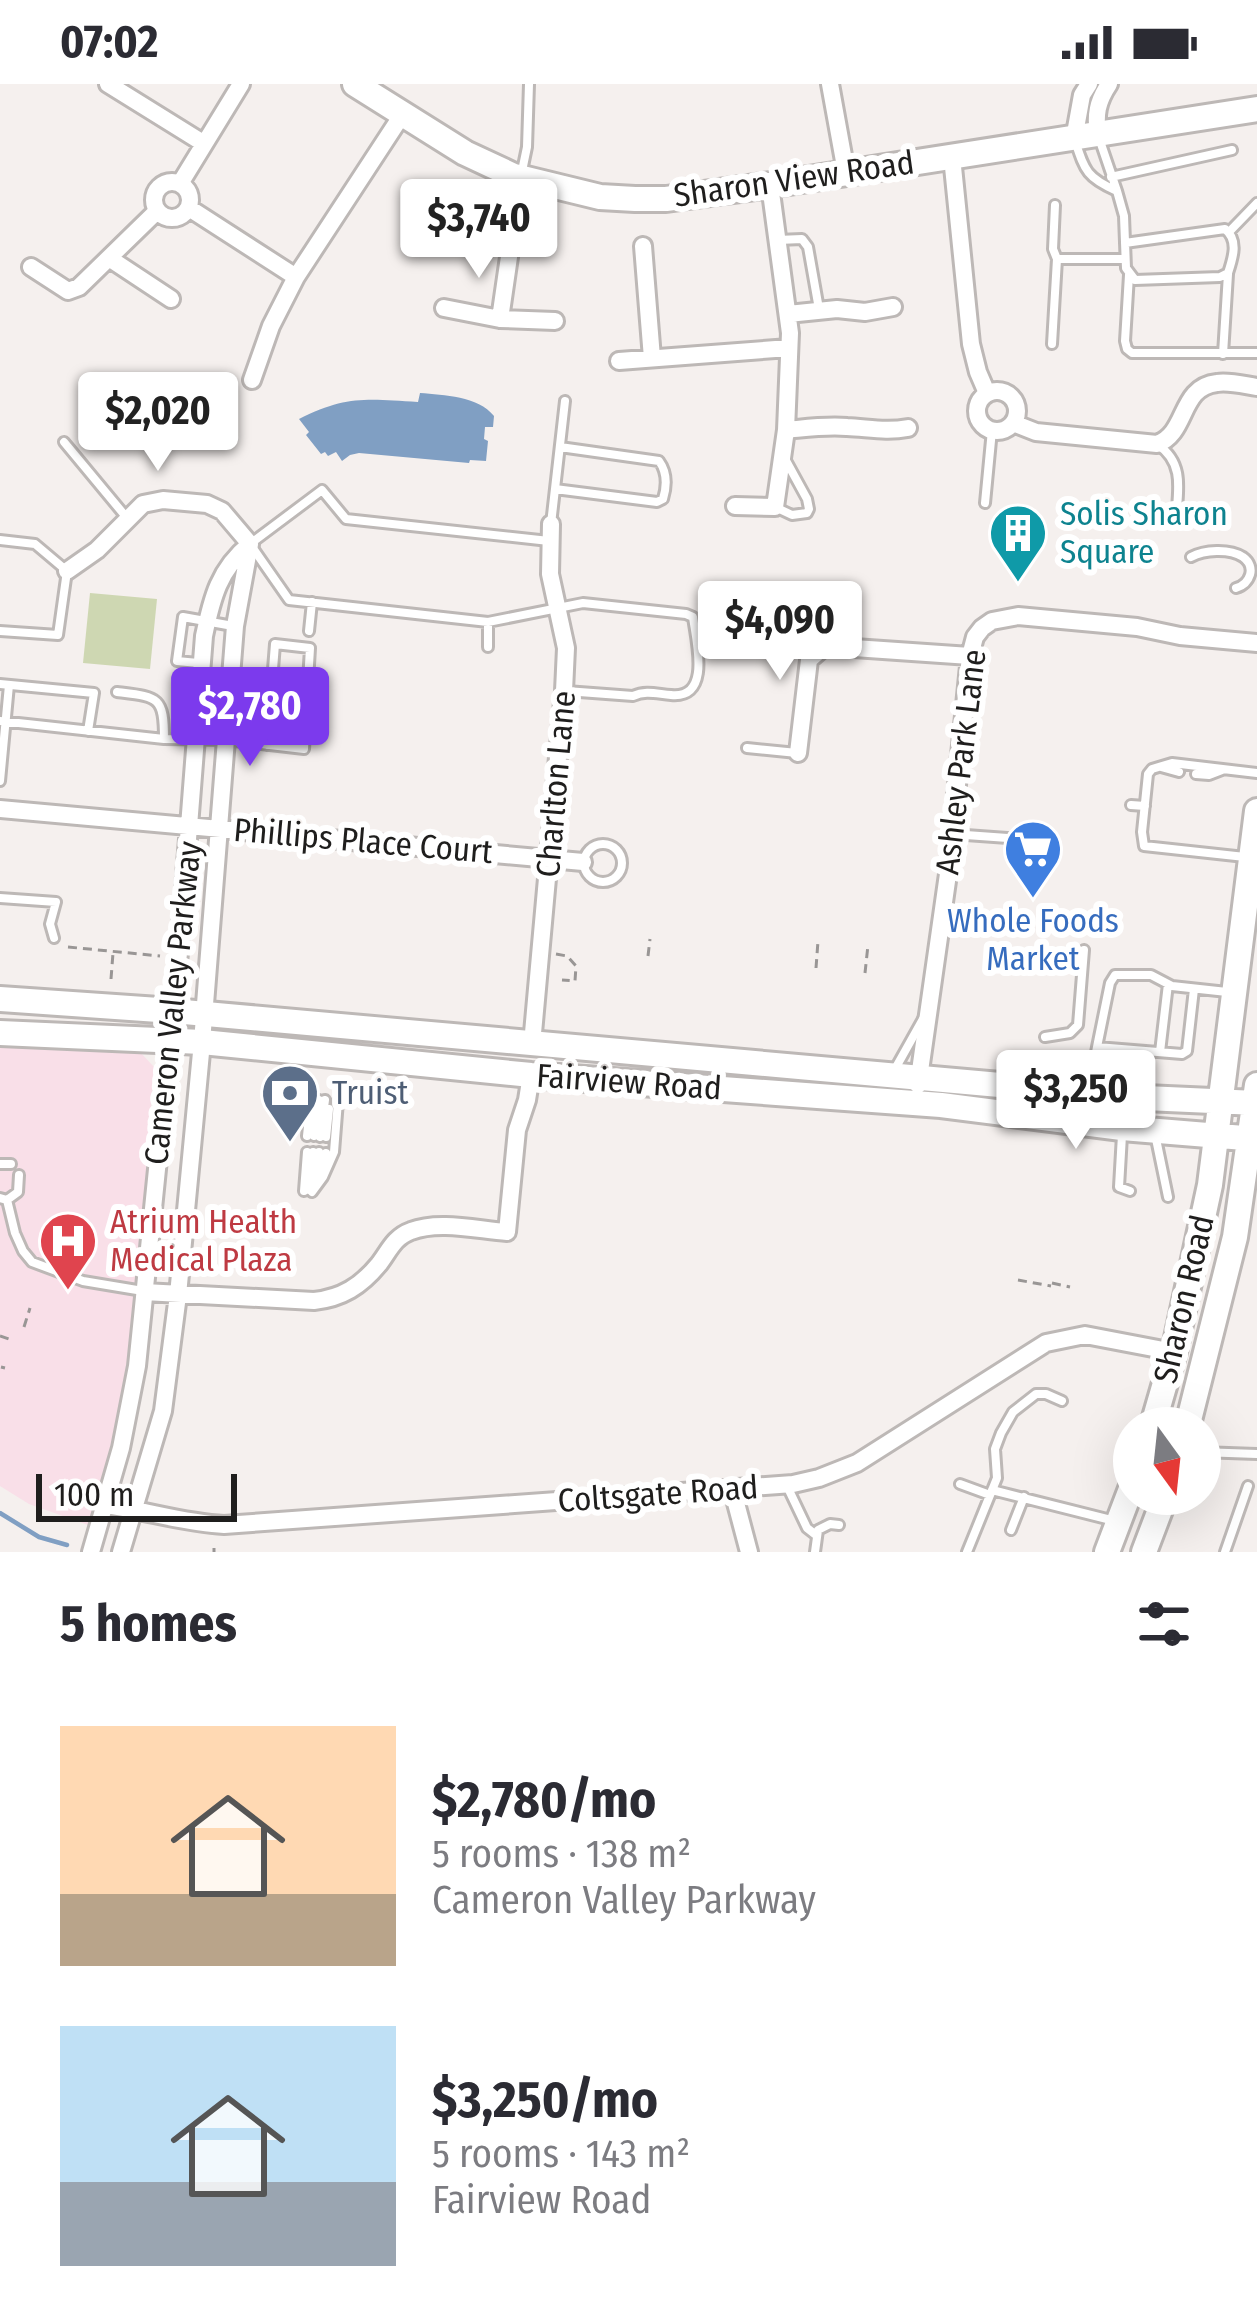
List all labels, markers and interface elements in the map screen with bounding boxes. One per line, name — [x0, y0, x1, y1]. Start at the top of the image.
text: 07:02 — [60, 15, 158, 69]
street label: Sharon View Road — [671, 142, 917, 216]
pin: $3,740 — [381, 179, 577, 281]
text: $3,740 — [427, 195, 531, 241]
pin: $2,020 — [60, 372, 256, 474]
text: $2,020 — [105, 388, 211, 434]
place label: Solis Sharon Square — [1060, 494, 1228, 572]
building icon: Solis Sharon Square — [987, 502, 1049, 584]
pin: $4,090 — [682, 581, 878, 683]
text: $4,090 — [725, 597, 835, 643]
street label: Ashley Park Lane — [927, 647, 995, 877]
pin: $2,780 — [152, 667, 348, 769]
text: $2,780 — [198, 683, 302, 729]
street label: Charlton Lane — [528, 689, 584, 879]
street label: Phillips Place Court — [232, 810, 494, 872]
supermarket icon: Whole Foods Market — [1002, 818, 1064, 900]
street label: Cameron Valley Parkway — [136, 839, 210, 1167]
place label: Whole Foods Market — [947, 901, 1119, 979]
pin: $3,250 — [978, 1050, 1174, 1152]
street label: Fairview Road — [535, 1056, 723, 1108]
bank icon: Truist — [259, 1062, 321, 1144]
text: $3,250 — [1023, 1066, 1129, 1112]
place label: Truist — [332, 1073, 408, 1113]
place label: Atrium Health Medical Plaza — [110, 1202, 297, 1280]
hospital icon: Atrium Health Medical Plaza — [37, 1210, 99, 1292]
street label: Sharon Road — [1145, 1211, 1223, 1387]
north arrow — [1113, 1407, 1221, 1515]
map controls — [1113, 1407, 1221, 1515]
street label: Coltsgate Road — [556, 1467, 760, 1521]
scale bar — [36, 1468, 237, 1521]
text: 100 m — [54, 1475, 134, 1515]
icon: filters — [1131, 1591, 1197, 1657]
text: 5 homes — [60, 1593, 237, 1655]
text: $2,780/mo — [432, 1769, 656, 1831]
icon: home — [156, 1774, 300, 1918]
text: 5 rooms · 138 m² — [432, 1831, 691, 1877]
text: Cameron Valley Parkway — [432, 1877, 816, 1923]
text: $3,250/mo — [432, 2069, 658, 2131]
icon: home — [156, 2074, 300, 2218]
text: 5 rooms · 143 m² — [432, 2131, 690, 2177]
text: Fairview Road — [432, 2177, 651, 2223]

